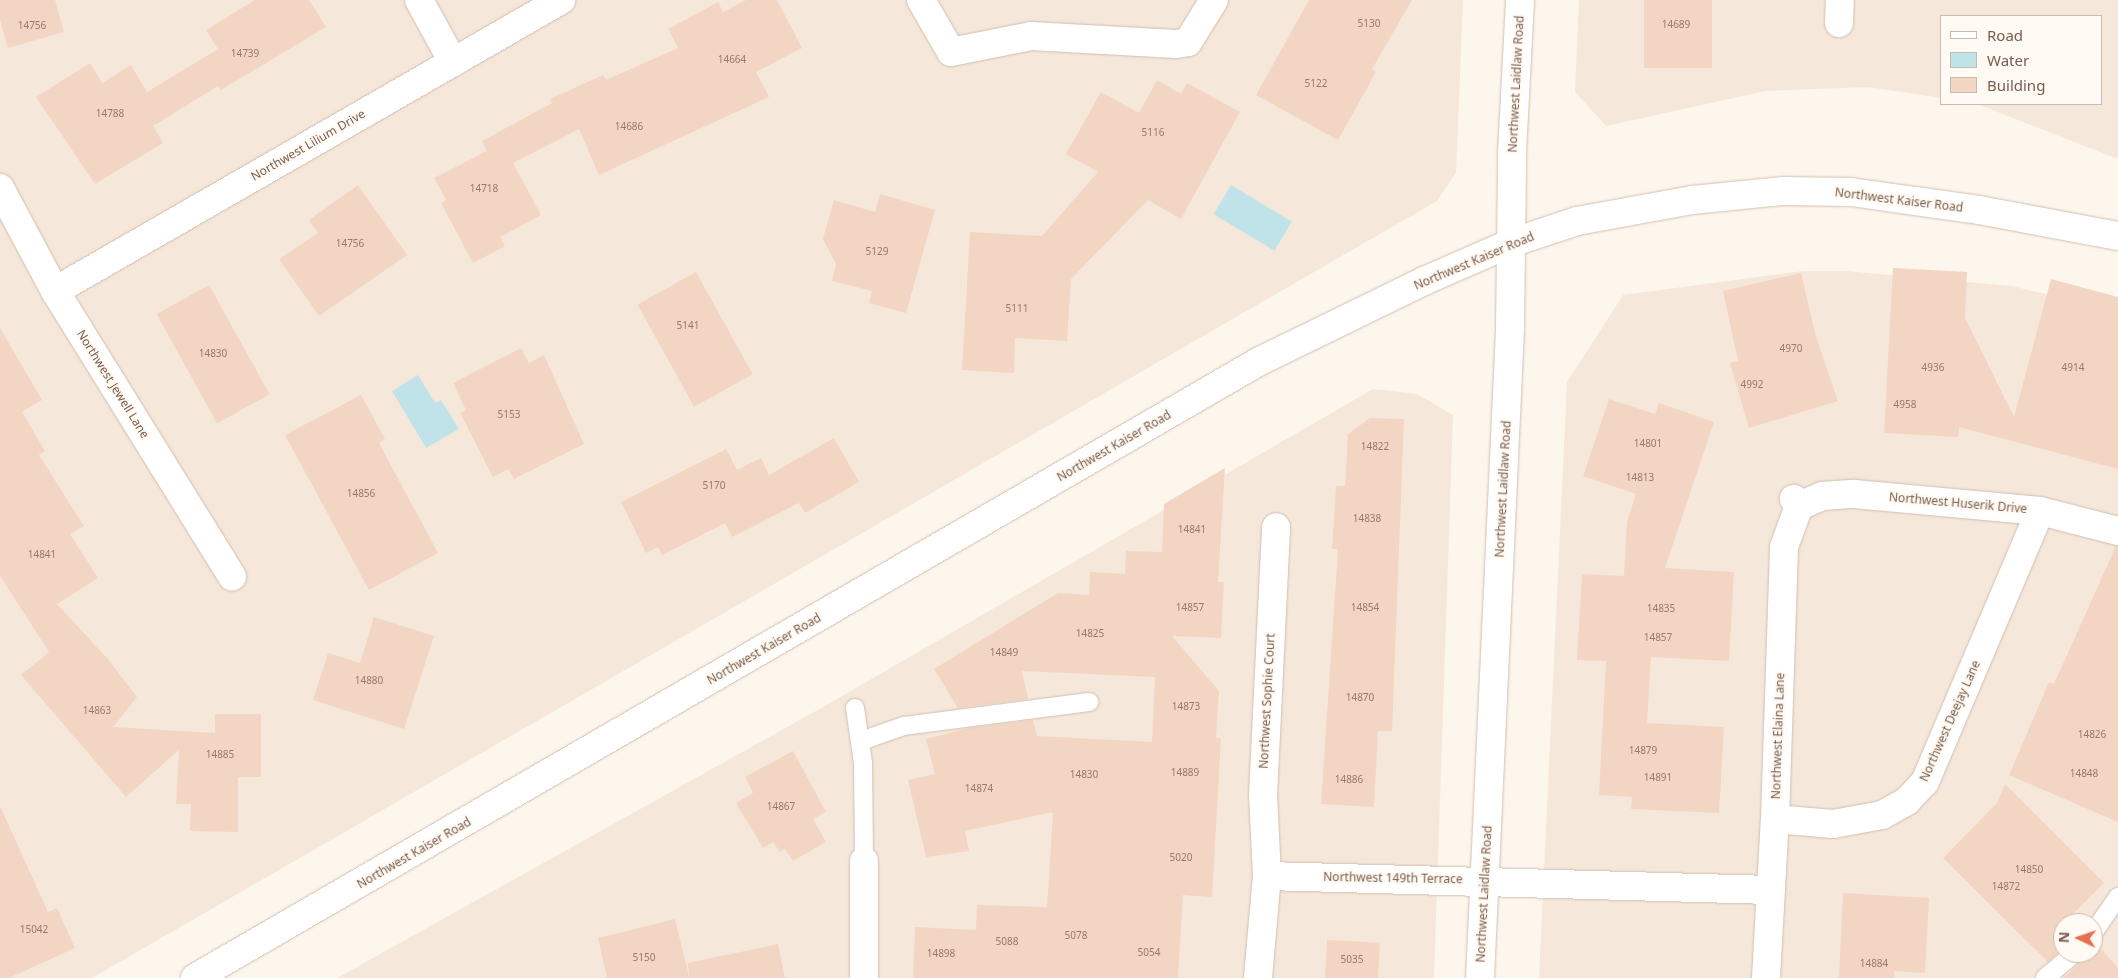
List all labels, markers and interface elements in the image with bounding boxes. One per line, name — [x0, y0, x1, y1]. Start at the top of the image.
street label: Northwest Laidlaw Road — [1505, 15, 1527, 153]
legend — [1940, 15, 2103, 105]
house number: 5130 — [1358, 18, 1380, 30]
house number: 14689 — [1662, 19, 1690, 31]
house number: 14756 — [18, 20, 46, 32]
text: Road — [1987, 25, 2023, 45]
house number: 14739 — [231, 48, 259, 60]
text: Water — [1987, 50, 2029, 70]
house number: 14664 — [718, 54, 746, 66]
text: Building — [1987, 75, 2045, 95]
house number: 5122 — [1305, 78, 1327, 90]
street label: Northwest Lilium Drive — [248, 106, 368, 184]
house number: 14788 — [96, 108, 124, 120]
house number: 14686 — [615, 121, 643, 133]
house number: 5116 — [1142, 127, 1164, 139]
house number: 14718 — [470, 183, 498, 195]
street label: Northwest Kaiser Road — [1834, 185, 1964, 215]
street label: Northwest Kaiser Road — [1412, 229, 1536, 293]
house number: 14756 — [336, 238, 364, 250]
house number: 5129 — [866, 246, 888, 258]
house number: 5111 — [1006, 303, 1028, 315]
house number: 5141 — [677, 320, 699, 332]
street label: Northwest Jewell Lane — [74, 327, 152, 441]
house number: 4970 — [1780, 343, 1802, 355]
house number: 14830 — [199, 348, 227, 360]
house number: 4936 — [1922, 362, 1944, 374]
house number: 4914 — [2062, 362, 2084, 374]
house number: 4992 — [1741, 379, 1763, 391]
house number: 4958 — [1894, 399, 1916, 411]
street label: Northwest Kaiser Road — [1054, 407, 1174, 485]
house number: 5153 — [498, 409, 520, 421]
street label: Northwest Laidlaw Road — [1492, 420, 1514, 558]
house number: 14801 — [1634, 438, 1662, 450]
house number: 14822 — [1361, 441, 1389, 453]
house number: 14813 — [1626, 472, 1654, 484]
house number: 5170 — [703, 480, 725, 492]
house number: 14856 — [347, 488, 375, 500]
street label: Northwest Huserik Drive — [1888, 490, 2028, 516]
house number: 14838 — [1353, 513, 1381, 525]
house number: 14841 — [1178, 524, 1206, 536]
house number: 14841 — [28, 549, 56, 561]
house number: 14857 — [1176, 602, 1204, 614]
house number: 14854 — [1351, 602, 1379, 614]
house number: 14835 — [1647, 603, 1675, 615]
street label: Northwest Kaiser Road — [704, 610, 824, 688]
house number: 14825 — [1076, 628, 1104, 640]
house number: 14857 — [1644, 632, 1672, 644]
street label: Northwest Sophie Court — [1256, 633, 1278, 769]
house number: 14849 — [990, 647, 1018, 659]
street label: Northwest Deejay Lane — [1917, 658, 1983, 784]
street label: Northwest Elaina Lane — [1769, 673, 1787, 799]
house number: 14880 — [355, 675, 383, 687]
house number: 14870 — [1346, 692, 1374, 704]
house number: 14873 — [1172, 701, 1200, 713]
house number: 14863 — [83, 705, 111, 717]
house number: 14826 — [2078, 729, 2106, 741]
house number: 14879 — [1629, 745, 1657, 757]
house number: 14885 — [206, 749, 234, 761]
house number: 14889 — [1171, 767, 1199, 779]
house number: 14848 — [2070, 768, 2098, 780]
house number: 14830 — [1070, 769, 1098, 781]
house number: 14891 — [1644, 772, 1672, 784]
house number: 14886 — [1335, 774, 1363, 786]
house number: 14874 — [965, 783, 993, 795]
house number: 14867 — [767, 801, 795, 813]
street label: Northwest Kaiser Road — [354, 814, 474, 892]
street label: Northwest Laidlaw Road — [1473, 825, 1495, 963]
house number: 5020 — [1170, 852, 1192, 864]
house number: 14850 — [2015, 864, 2043, 876]
street label: Northwest 149th Terrace — [1323, 870, 1463, 886]
house number: 14872 — [1992, 881, 2020, 893]
north arrow — [2053, 913, 2103, 963]
house number: 15042 — [20, 924, 48, 936]
house number: 5078 — [1065, 930, 1087, 942]
text: N — [2054, 931, 2073, 943]
house number: 5088 — [996, 936, 1018, 948]
house number: 5054 — [1138, 947, 1160, 959]
house number: 14898 — [927, 948, 955, 960]
house number: 5150 — [633, 952, 655, 964]
house number: 5035 — [1341, 954, 1363, 966]
house number: 14884 — [1860, 958, 1888, 970]

